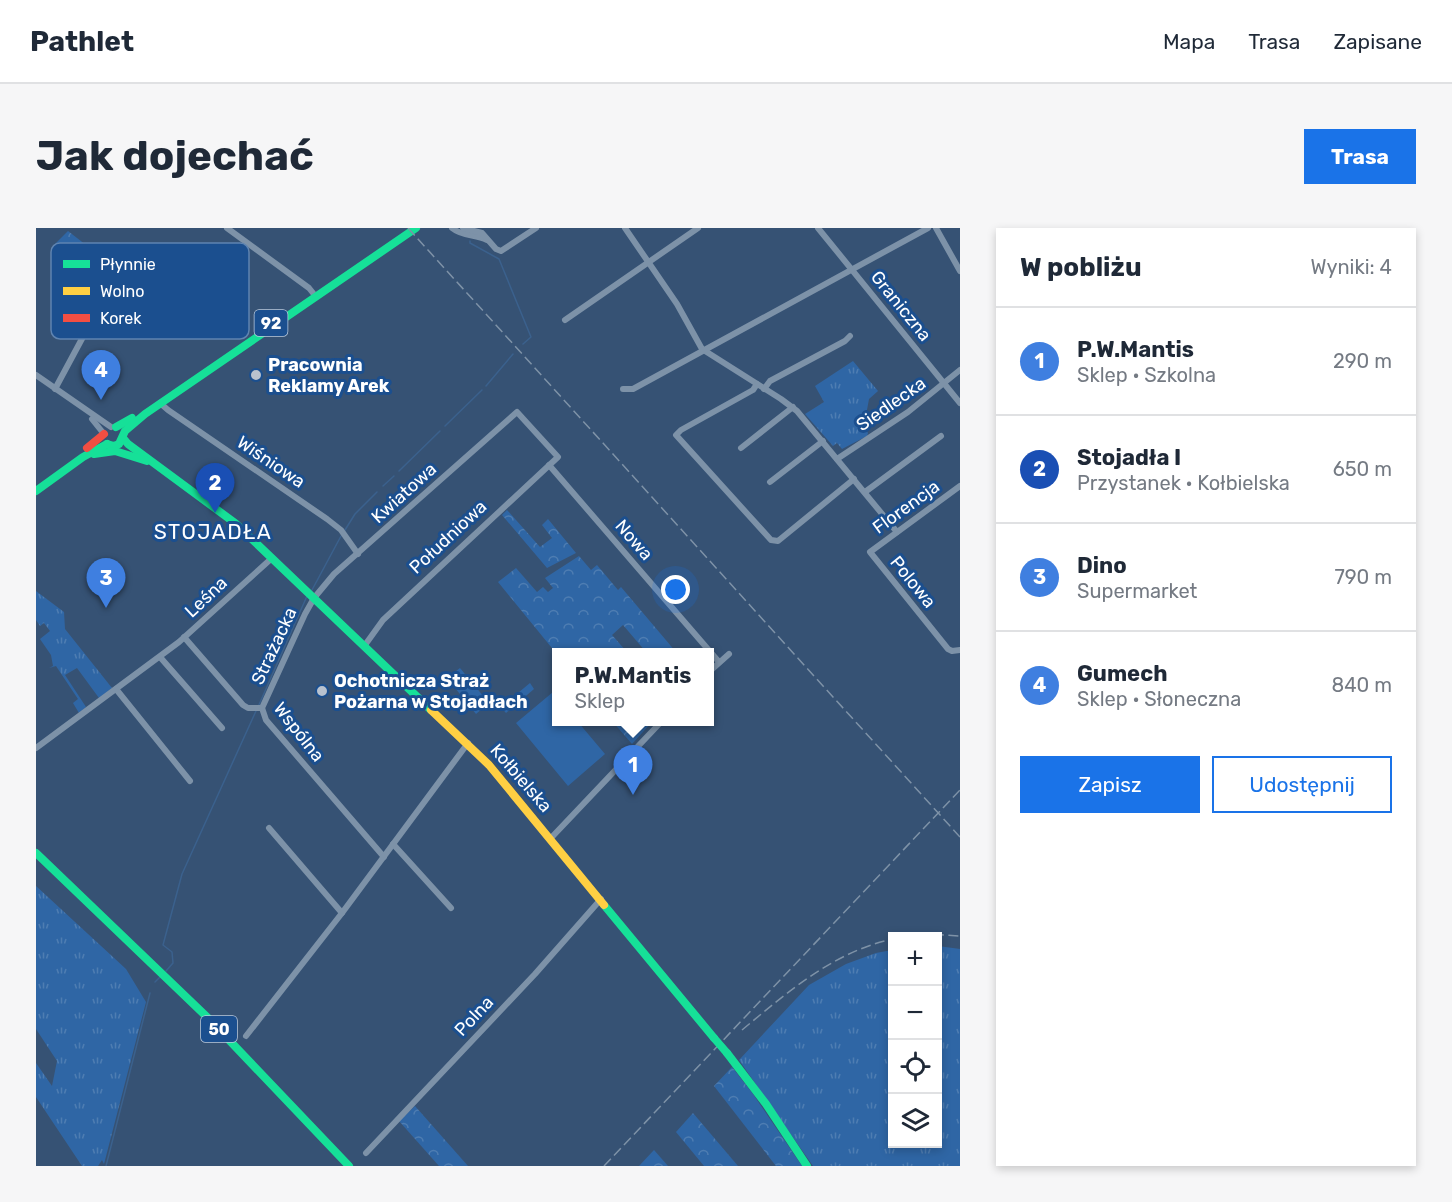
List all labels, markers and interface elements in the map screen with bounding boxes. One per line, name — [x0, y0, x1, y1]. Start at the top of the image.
text: Pathlet — [30, 25, 134, 58]
text: Mapa — [1163, 29, 1215, 54]
text: Trasa — [1248, 29, 1300, 54]
text: Zapisane — [1333, 29, 1422, 54]
button: Trasa — [1304, 129, 1416, 184]
text: Jak dojechać — [36, 131, 314, 181]
legend — [51, 243, 249, 339]
text: W pobliżu — [1020, 252, 1142, 283]
text: Płynnie — [100, 255, 156, 274]
text: Wyniki: 4 — [1310, 255, 1392, 279]
street label: Graniczna — [866, 266, 936, 346]
text: Wolno — [100, 282, 144, 301]
text: Korek — [100, 309, 142, 328]
road number: 92 — [254, 310, 288, 336]
text: P.W.Mantis — [1077, 336, 1194, 363]
text: 1 — [1035, 349, 1044, 373]
text: 290 m — [1333, 349, 1392, 373]
pin: 4 — [82, 350, 120, 400]
place label: Pracownia Reklamy Arek — [268, 354, 390, 397]
text: Sklep · Szkolna — [1077, 363, 1216, 387]
marker: Pracownia Reklamy Arek — [249, 368, 263, 382]
street label: Siedlecka — [852, 372, 930, 436]
street label: Wiśniowa — [233, 431, 309, 493]
text: Stojadła I — [1077, 444, 1181, 471]
text: 2 — [1033, 457, 1046, 481]
text: 650 m — [1333, 457, 1392, 481]
street label: Kwiatowa — [367, 458, 441, 528]
pin: 2 — [196, 464, 234, 513]
text: Przystanek · Kołbielska — [1077, 471, 1290, 495]
street label: Florencja — [868, 475, 944, 539]
street label: Południowa — [405, 496, 491, 578]
street label: Nowa — [610, 515, 658, 565]
district label: STOJADŁA — [154, 519, 272, 544]
street label: Polowa — [885, 552, 941, 612]
text: Dino — [1077, 552, 1127, 579]
pin: 3 — [86, 558, 126, 608]
text: 3 — [1033, 565, 1046, 589]
text: 790 m — [1335, 565, 1392, 589]
street label: Leśna — [180, 572, 232, 622]
your location — [661, 575, 690, 604]
text: Supermarket — [1077, 579, 1197, 603]
street label: Strażacka — [247, 604, 301, 688]
popup — [552, 648, 714, 726]
text: Gumech — [1077, 660, 1167, 687]
text: P.W.Mantis — [574, 662, 692, 689]
place label: Ochotnicza Straż Pożarna w Stojadłach — [334, 670, 528, 713]
text: 4 — [1033, 673, 1046, 697]
text: 840 m — [1331, 673, 1392, 697]
marker: Ochotnicza Straż Pożarna w Stojadłach — [315, 684, 329, 698]
text: Sklep · Słoneczna — [1077, 687, 1241, 711]
text: Sklep — [574, 689, 625, 713]
street label: Wspólna — [269, 698, 329, 766]
street label: Kołbielska — [485, 739, 557, 817]
pin: 1 — [614, 746, 652, 795]
button: Zapisz — [1020, 756, 1200, 813]
button: Udostępnij — [1212, 756, 1392, 813]
map controls — [888, 932, 942, 1148]
button: + — [888, 932, 942, 986]
button: − — [888, 986, 942, 1040]
street label: Polna — [450, 991, 498, 1041]
road number: 50 — [201, 1016, 237, 1042]
button: locate — [888, 1040, 942, 1094]
button: layers — [888, 1094, 942, 1148]

